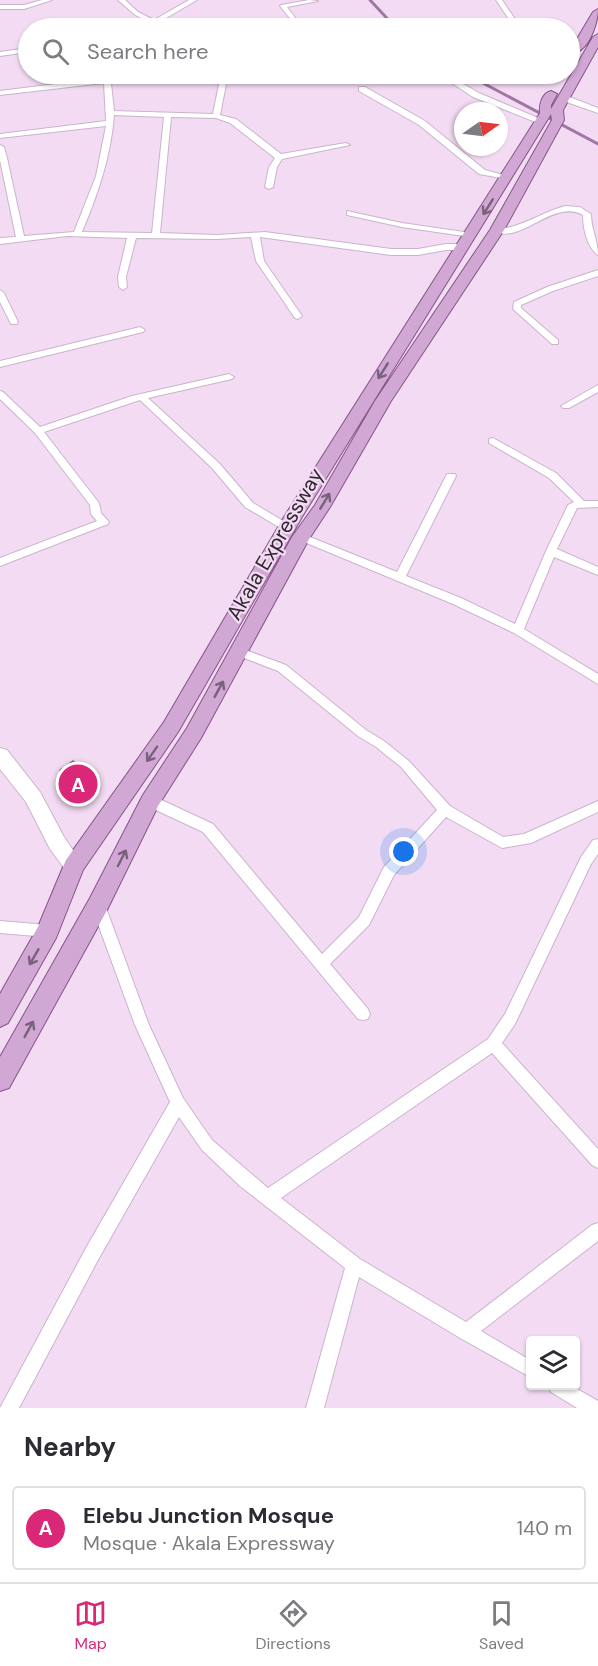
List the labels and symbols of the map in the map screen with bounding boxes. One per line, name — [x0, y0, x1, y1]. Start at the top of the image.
north arrow — [454, 102, 508, 156]
one-way arrow — [482, 198, 494, 215]
one-way arrow — [377, 362, 389, 379]
street label: Akala Expressway — [220, 463, 330, 625]
one-way arrow — [319, 493, 331, 510]
one-way arrow — [213, 681, 225, 698]
one-way arrow — [146, 745, 158, 761]
pin: A — [58, 762, 98, 806]
your location — [389, 837, 418, 866]
one-way arrow — [116, 849, 128, 867]
one-way arrow — [27, 949, 39, 966]
one-way arrow — [23, 1021, 35, 1038]

